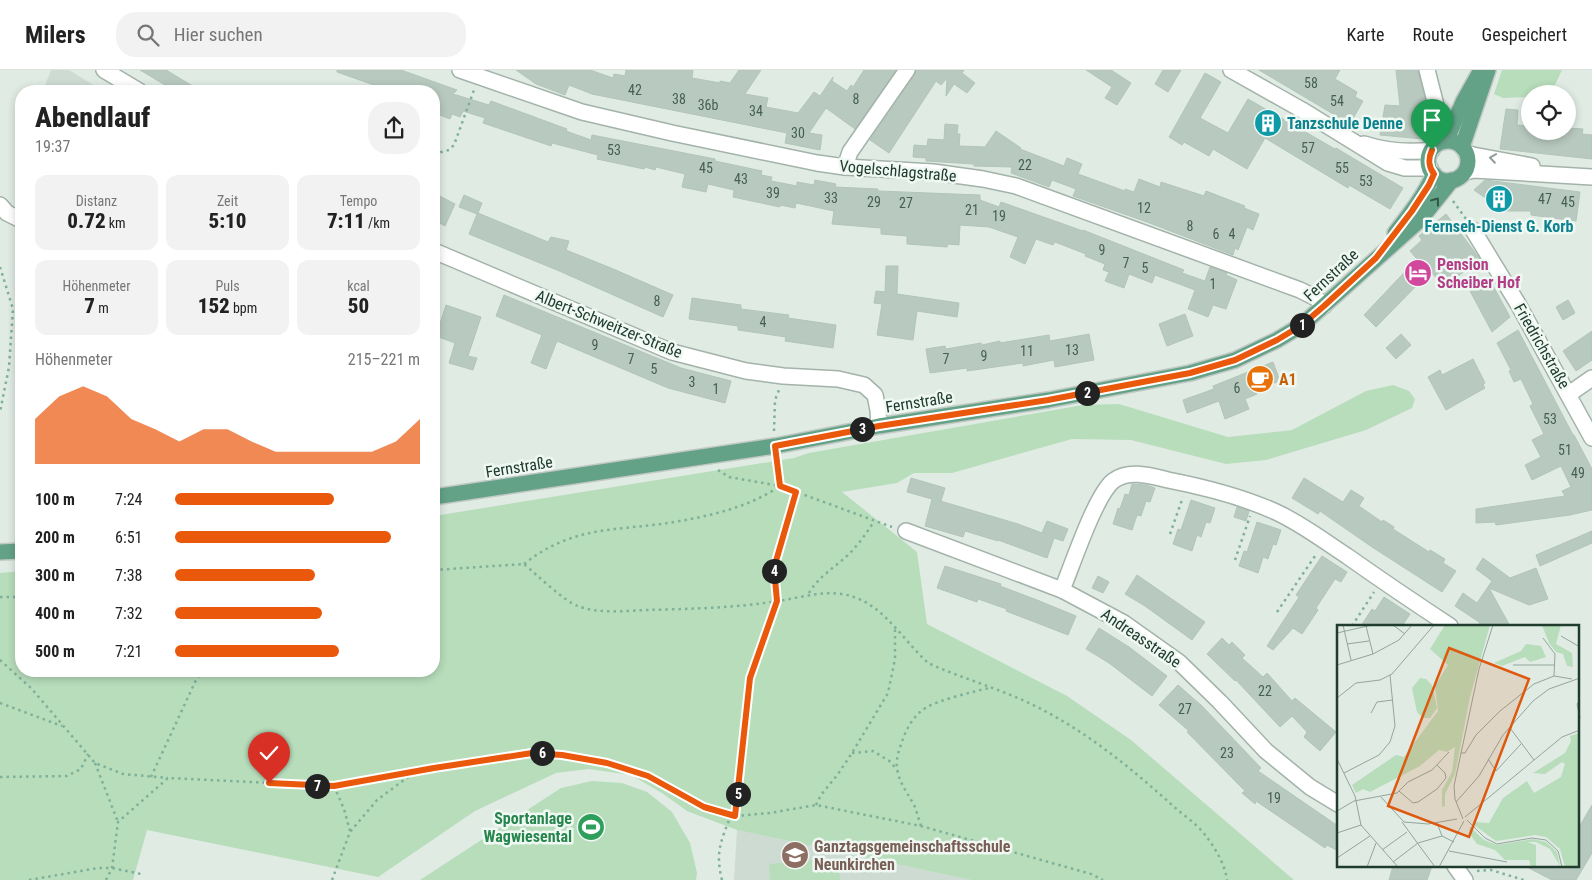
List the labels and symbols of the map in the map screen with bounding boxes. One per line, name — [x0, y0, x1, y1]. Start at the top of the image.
house number: 58 — [1304, 75, 1318, 91]
house number: 42 — [628, 82, 642, 98]
house number: 38 — [672, 91, 686, 107]
house number: 8 — [853, 91, 860, 107]
house number: 54 — [1330, 93, 1344, 109]
house number: 36b — [698, 97, 718, 113]
pin — [1411, 99, 1453, 150]
house number: 34 — [749, 103, 763, 119]
building icon: Tanzschule Denne — [1253, 108, 1283, 138]
place label: Tanzschule Denne — [1287, 114, 1403, 133]
house number: 30 — [791, 125, 805, 141]
house number: 57 — [1301, 140, 1315, 156]
house number: 53 — [607, 142, 621, 158]
one-way arrow — [1489, 153, 1497, 164]
street label: Vogelschlagstraße — [839, 156, 957, 186]
house number: 22 — [1018, 157, 1032, 173]
house number: 45 — [699, 160, 713, 176]
house number: 55 — [1335, 160, 1349, 176]
house number: 43 — [734, 171, 748, 187]
house number: 53 — [1359, 173, 1373, 189]
building icon: Fernseh-Dienst G. Korb — [1484, 184, 1514, 214]
house number: 39 — [766, 185, 780, 201]
house number: 33 — [824, 190, 838, 206]
house number: 47 — [1538, 191, 1552, 207]
house number: 29 — [867, 194, 881, 210]
house number: 45 — [1561, 194, 1575, 210]
house number: 27 — [899, 195, 913, 211]
one-way arrow — [1430, 197, 1439, 207]
house number: 12 — [1137, 200, 1151, 216]
house number: 21 — [965, 202, 979, 218]
house number: 19 — [992, 208, 1006, 224]
place label: Fernseh-Dienst G. Korb — [1425, 217, 1573, 236]
house number: 8 — [1187, 218, 1194, 234]
house number: 6 — [1213, 226, 1220, 242]
house number: 4 — [1229, 226, 1236, 242]
house number: 9 — [1099, 242, 1105, 258]
street label: Fernstraße — [1300, 245, 1362, 305]
house number: 7 — [1123, 255, 1130, 271]
place label: Pension Scheiber Hof — [1437, 255, 1521, 292]
hotel icon: Pension Scheiber Hof — [1403, 258, 1433, 288]
house number: 5 — [1142, 260, 1149, 276]
house number: 1 — [1210, 276, 1216, 292]
street label: Albert-Schweitzer-Straße — [533, 286, 685, 362]
house number: 8 — [654, 293, 661, 309]
street label: Friedrichstraße — [1510, 300, 1574, 392]
pin: 1 — [1290, 312, 1314, 338]
house number: 4 — [760, 314, 767, 330]
house number: 9 — [592, 337, 598, 353]
house number: 13 — [1065, 342, 1079, 358]
house number: 11 — [1020, 343, 1034, 359]
house number: 9 — [981, 348, 987, 364]
house number: 7 — [628, 351, 635, 367]
house number: 7 — [943, 351, 950, 367]
house number: 5 — [651, 361, 658, 377]
cafe icon: A1 — [1245, 364, 1275, 394]
place label: A1 — [1279, 370, 1297, 389]
house number: 3 — [689, 374, 695, 390]
pin: 2 — [1074, 380, 1100, 406]
house number: 6 — [1234, 380, 1241, 396]
house number: 1 — [713, 381, 719, 397]
street label: Fernstraße — [884, 387, 954, 417]
house number: 53 — [1543, 411, 1557, 427]
pin: 3 — [850, 416, 874, 442]
house number: 51 — [1558, 442, 1572, 458]
street label: Fernstraße — [484, 452, 554, 482]
house number: 49 — [1571, 465, 1585, 481]
pin: 4 — [762, 558, 786, 584]
street label: Andreasstraße — [1097, 604, 1185, 672]
inset map — [1337, 625, 1580, 868]
house number: 22 — [1258, 683, 1272, 699]
house number: 27 — [1178, 701, 1192, 717]
pin — [248, 732, 290, 783]
pin: 6 — [530, 740, 554, 766]
house number: 23 — [1220, 745, 1234, 761]
pin: 7 — [304, 774, 330, 798]
pin: 5 — [726, 782, 750, 806]
house number: 19 — [1267, 790, 1281, 806]
place label: Sportanlage Wagwiesental — [484, 809, 572, 846]
sports icon: Sportanlage Wagwiesental — [576, 812, 606, 842]
place label: Ganztagsgemeinschaftsschule Neunkirchen — [814, 837, 1011, 874]
school or university icon: Ganztagsgemeinschaftsschule Neunkirchen — [780, 840, 810, 870]

